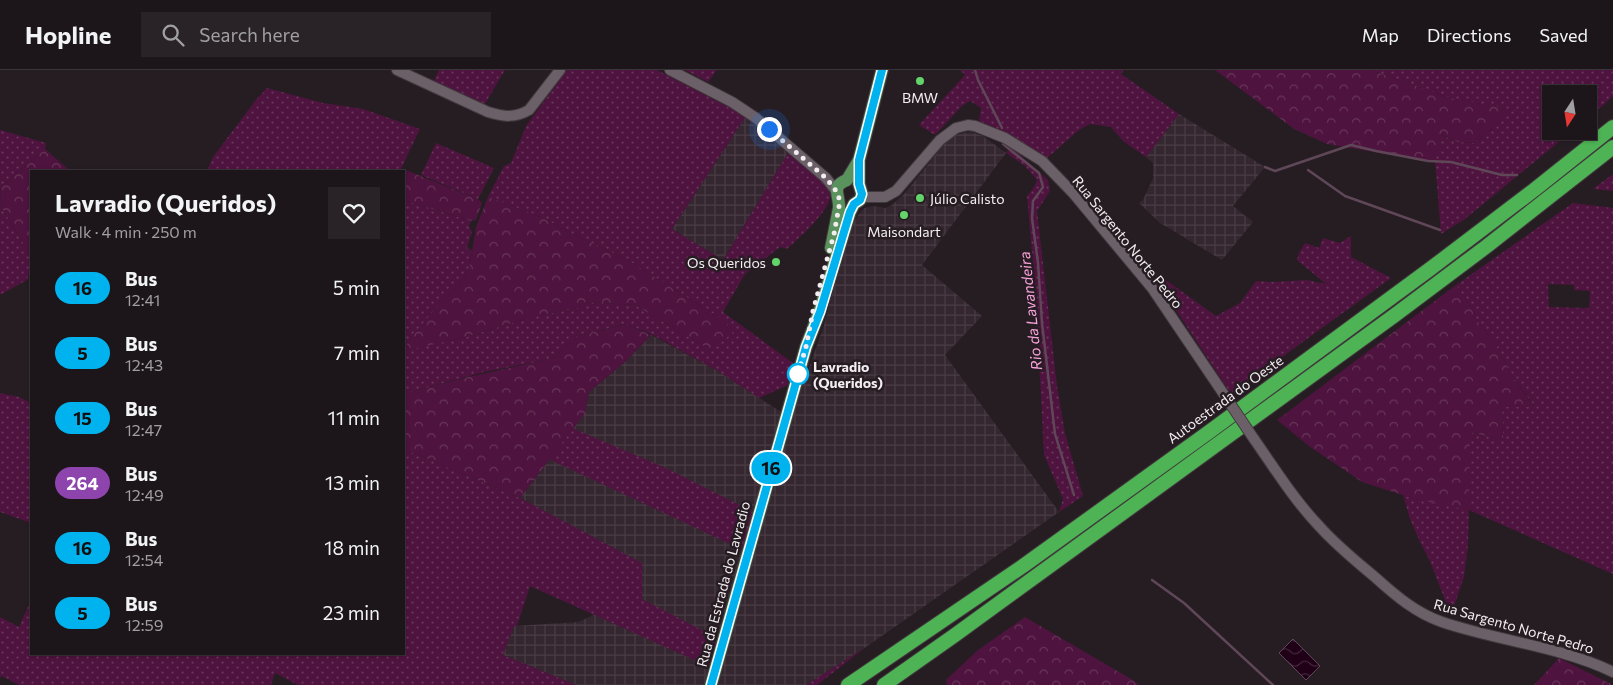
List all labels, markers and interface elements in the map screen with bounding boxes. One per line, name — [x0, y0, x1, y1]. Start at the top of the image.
search box — [141, 12, 491, 57]
text: Hopline — [25, 20, 111, 49]
icon: search — [159, 21, 187, 49]
text: Search here — [199, 23, 300, 46]
text: Map — [1362, 24, 1399, 46]
text: Directions — [1427, 24, 1511, 46]
text: Saved — [1539, 24, 1588, 46]
marker: BMW — [914, 75, 926, 87]
north arrow — [1542, 85, 1598, 140]
map controls — [1542, 85, 1597, 140]
place label: BMW — [902, 89, 938, 106]
your location — [757, 117, 782, 142]
street label: Rua Sargento Norte Pedro — [1069, 172, 1187, 312]
button: heart — [328, 187, 380, 239]
text: Lavradio (Queridos) — [55, 188, 276, 217]
place label: Júlio Calisto — [930, 190, 1005, 207]
marker: Júlio Calisto — [914, 192, 926, 204]
marker: Maisondart — [898, 209, 910, 221]
text: Walk · 4 min · 250 m — [55, 222, 197, 241]
place label: Maisondart — [867, 223, 941, 240]
water label: Rio da Lavandeira — [1015, 251, 1045, 371]
place label: Os Queridos — [687, 254, 766, 271]
marker: Os Queridos — [770, 256, 782, 268]
text: Bus — [125, 267, 157, 290]
text: 5 min — [333, 276, 380, 299]
text: 16 — [73, 277, 92, 299]
text: 12:41 — [125, 290, 160, 309]
text: Bus — [125, 332, 157, 355]
text: 7 min — [334, 341, 380, 364]
text: 5 — [77, 342, 88, 364]
street label: Autoestrada do Oeste — [1164, 351, 1286, 447]
text: 12:43 — [125, 355, 163, 374]
place label: Lavradio (Queridos) — [813, 358, 883, 391]
marker: Lavradio (Queridos) — [787, 363, 809, 385]
text: Bus — [125, 397, 157, 420]
text: 11 min — [328, 406, 380, 429]
text: 15 — [73, 407, 92, 429]
text: 12:47 — [125, 420, 162, 439]
line badge: 16 — [748, 452, 794, 484]
text: 16 — [761, 457, 781, 479]
text: Bus — [125, 462, 157, 485]
text: 13 min — [325, 471, 380, 494]
text: 264 — [66, 472, 99, 494]
text: 12:49 — [125, 485, 164, 504]
street label: Rua da Estrada do Lavradio — [693, 499, 753, 669]
text: Bus — [125, 527, 157, 550]
text: 18 min — [324, 536, 380, 559]
text: 16 — [73, 537, 92, 559]
text: 12:54 — [125, 550, 163, 569]
text: Bus — [125, 592, 157, 615]
street label: Rua Sargento Norte Pedro — [1432, 595, 1596, 657]
text: 23 min — [323, 601, 380, 624]
text: 5 — [77, 602, 88, 624]
text: 12:59 — [125, 615, 163, 634]

